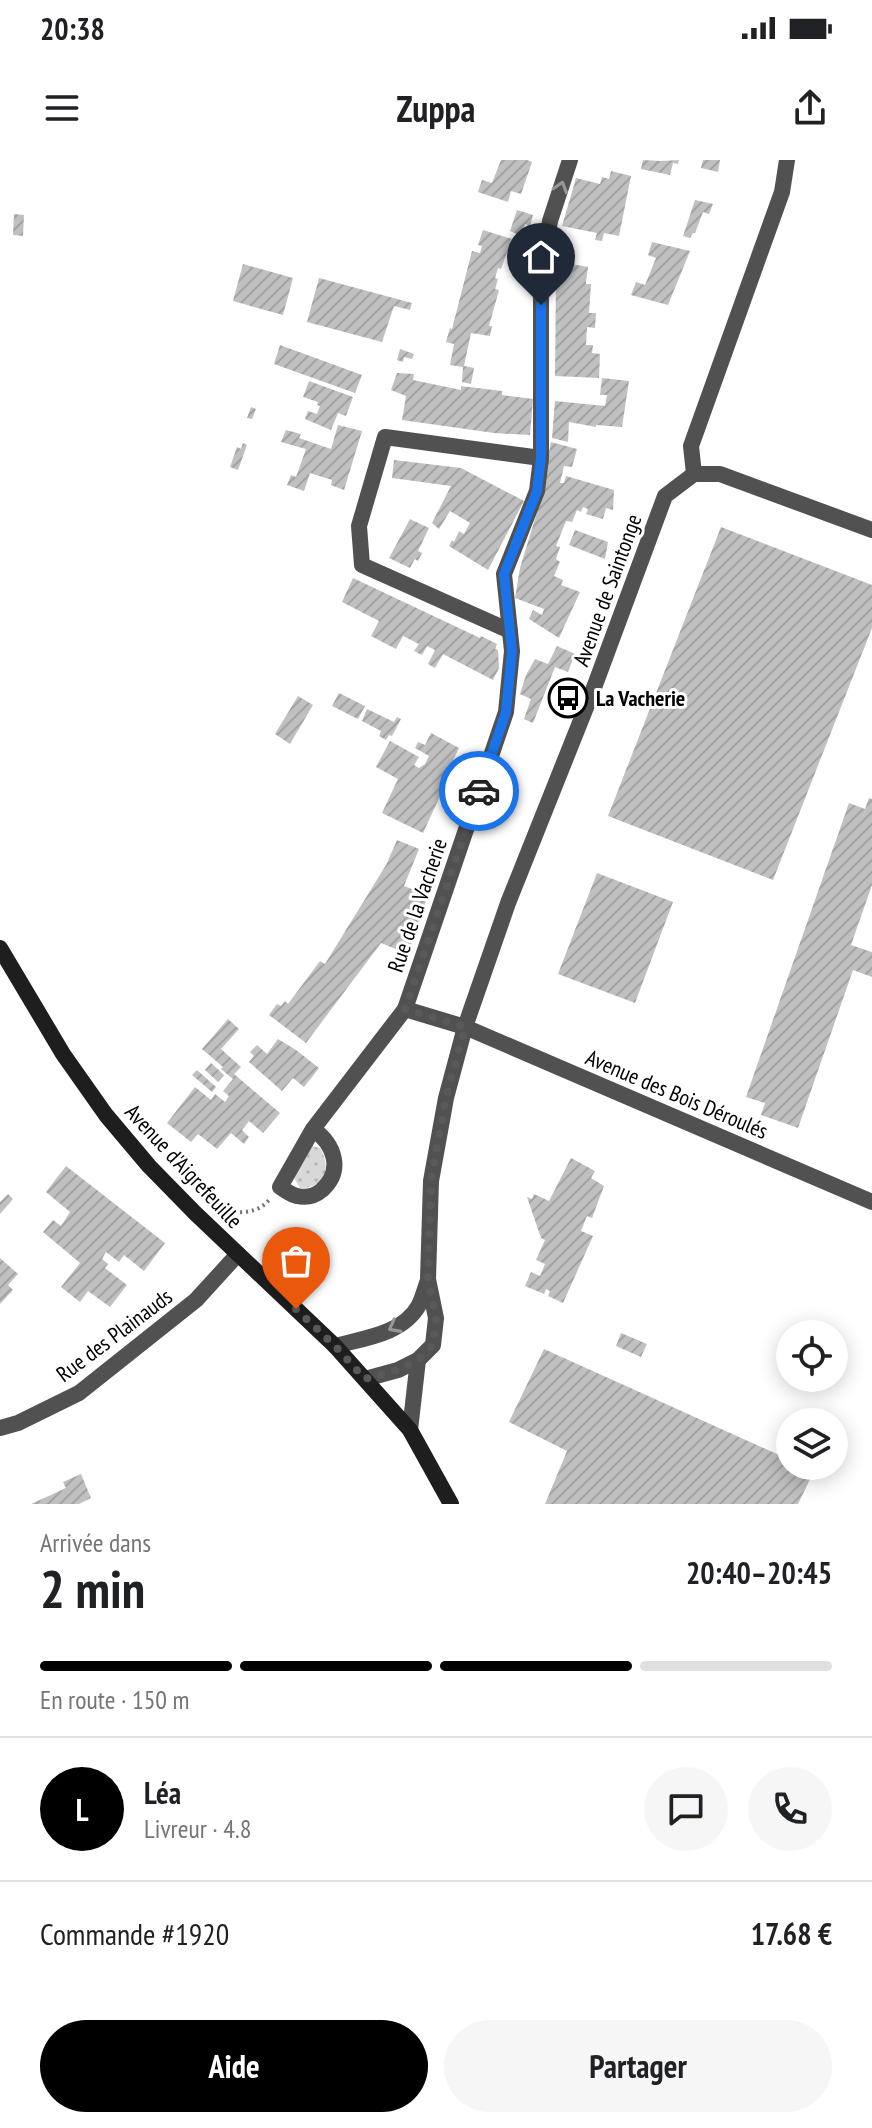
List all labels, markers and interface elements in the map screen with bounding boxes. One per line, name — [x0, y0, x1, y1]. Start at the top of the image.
text: 20:38 — [40, 9, 105, 48]
text: Zuppa — [397, 85, 475, 132]
icon: menu — [40, 86, 84, 130]
icon: share — [788, 86, 832, 130]
one-way arrow — [552, 180, 568, 194]
pin — [507, 223, 575, 305]
icon: home — [519, 235, 563, 279]
street label: Avenue de Saintonge — [567, 510, 647, 670]
bus stop icon: La Vacherie — [547, 677, 589, 719]
place label: La Vacherie — [596, 684, 685, 712]
courier — [439, 751, 519, 831]
icon: car — [457, 769, 501, 813]
street label: Rue de la Vacherie — [381, 834, 453, 976]
street label: Avenue des Bois Déroulés — [582, 1043, 772, 1145]
street label: Avenue d'Aigrefeuille — [119, 1098, 249, 1234]
pin — [262, 1227, 330, 1309]
icon: bag — [274, 1239, 318, 1283]
street label: Rue des Plainauds — [50, 1282, 178, 1388]
one-way arrow — [388, 1318, 402, 1333]
map controls — [776, 1320, 848, 1480]
button: locate — [776, 1320, 848, 1392]
button: layers — [776, 1408, 848, 1480]
text: Arrivée dans — [40, 1526, 151, 1559]
text: 20:40–20:45 — [686, 1553, 832, 1592]
text: 2 min — [40, 1555, 145, 1622]
text: En route · 150 m — [40, 1683, 190, 1716]
button: chat — [644, 1767, 728, 1851]
button: phone — [748, 1767, 832, 1851]
text: Léa — [144, 1773, 181, 1812]
text: L — [76, 1790, 88, 1829]
text: Livreur · 4.8 — [144, 1812, 251, 1845]
text: Commande #1920 — [40, 1914, 229, 1953]
text: 17.68 € — [751, 1914, 832, 1953]
button: Aide — [40, 2020, 428, 2112]
button: Partager — [444, 2020, 832, 2112]

